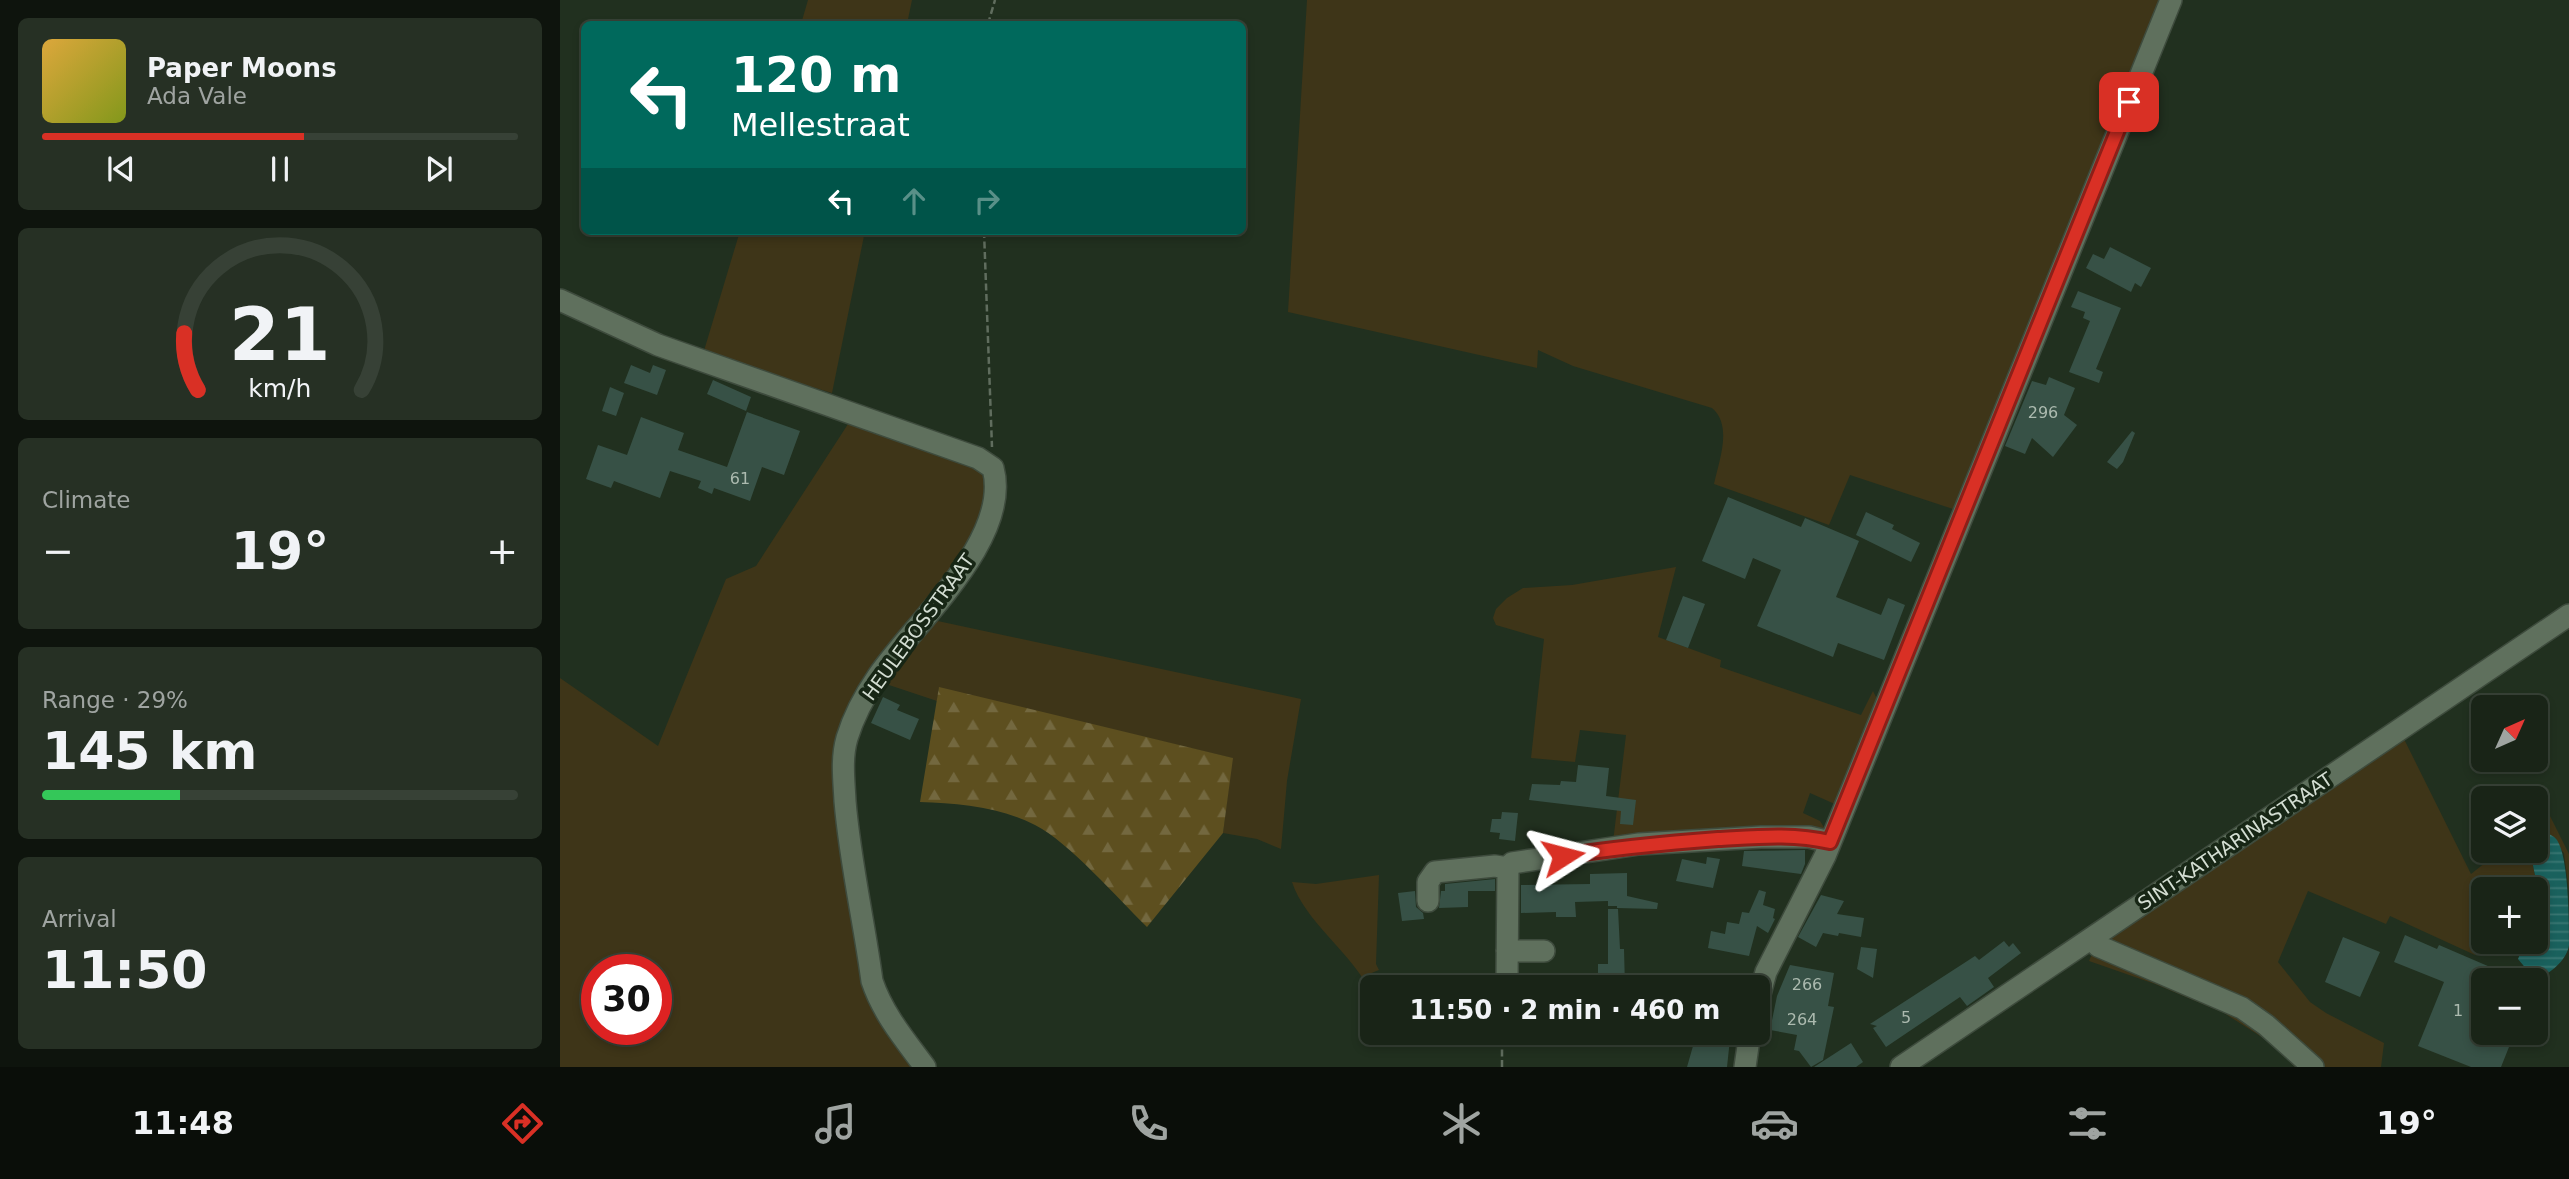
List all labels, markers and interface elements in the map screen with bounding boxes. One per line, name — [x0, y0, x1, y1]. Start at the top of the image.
text: 120 m — [731, 47, 901, 104]
icon: left — [616, 49, 707, 140]
text: Paper Moons — [147, 53, 337, 83]
pin — [2099, 72, 2159, 132]
text: Ada Vale — [147, 83, 247, 109]
icon: arrive — [2110, 83, 2148, 121]
text: Mellestraat — [731, 106, 910, 144]
icon: previous — [102, 150, 140, 188]
icon: pause — [261, 150, 299, 188]
icon: next — [420, 150, 458, 188]
icon: left — [822, 182, 860, 220]
icon: ahead — [895, 182, 933, 220]
icon: right — [968, 182, 1006, 220]
text: 21 — [229, 292, 331, 377]
text: km/h — [248, 373, 312, 402]
house number: 296 — [2028, 403, 2058, 422]
house number: 61 — [730, 469, 750, 488]
text: Climate — [42, 487, 131, 513]
text: 19° — [231, 521, 329, 581]
text: − — [42, 529, 74, 573]
text: + — [486, 529, 518, 573]
street label: HEULEBOSSTRAAT — [858, 549, 979, 704]
text: Range · 29% — [42, 687, 188, 713]
north arrow — [2471, 695, 2548, 772]
map controls — [2471, 695, 2548, 1045]
text: 145 km — [42, 721, 257, 781]
street label: SINT-KATHARINASTRAAT — [2134, 767, 2337, 914]
button: layers — [2471, 786, 2548, 863]
position arrow — [1526, 819, 1600, 893]
button: + — [2471, 877, 2548, 954]
text: Arrival — [42, 906, 117, 932]
text: 11:50 — [42, 940, 208, 1000]
speed limit sign: 30 — [581, 954, 672, 1045]
button: − — [2471, 968, 2548, 1045]
house number: 266 — [1792, 975, 1822, 994]
text: 11:50 · 2 min · 460 m — [1410, 995, 1720, 1025]
house number: 1 — [2453, 1001, 2463, 1020]
house number: 5 — [1901, 1008, 1911, 1027]
house number: 264 — [1787, 1010, 1817, 1029]
icon: directions — [498, 1099, 547, 1148]
icon: music — [811, 1099, 860, 1148]
icon: phone — [1124, 1099, 1173, 1148]
icon: climate — [1437, 1099, 1486, 1148]
icon: car — [1750, 1099, 1799, 1148]
icon: filters — [2063, 1099, 2112, 1148]
text: 11:48 — [132, 1104, 234, 1142]
text: 19° — [2376, 1104, 2437, 1142]

